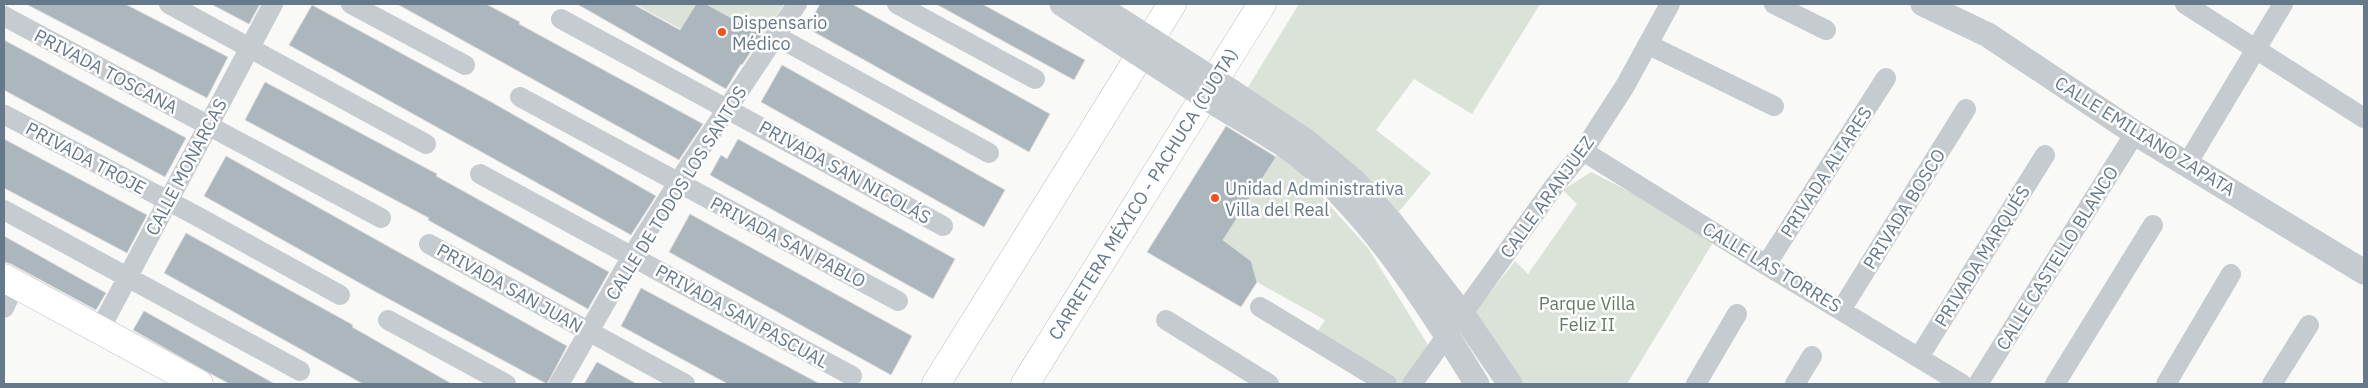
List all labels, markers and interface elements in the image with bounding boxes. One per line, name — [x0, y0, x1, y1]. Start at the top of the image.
place label: Dispensario Médico — [732, 11, 827, 55]
street label: PRIVADA TOSCANA — [30, 23, 182, 119]
marker: Dispensario Médico — [716, 26, 728, 38]
street label: CARRETERA MÉXICO - PACHUCA (CUOTA) — [1043, 44, 1243, 344]
street label: CALLE EMILIANO ZAPATA — [2051, 71, 2240, 201]
street label: CALLE DE TODOS LOS SANTOS — [600, 82, 752, 304]
street label: CALLE MONARCAS — [140, 95, 232, 239]
street label: PRIVADA ALTARES — [1775, 102, 1877, 242]
street label: PRIVADA SAN NICOLÁS — [755, 115, 935, 229]
street label: PRIVADA TROJE — [22, 117, 150, 199]
street label: CALLE ARANJUEZ — [1495, 132, 1599, 262]
street label: PRIVADA BOSCO — [1858, 145, 1950, 273]
street label: CALLE CASTELLO BLANCO — [1991, 162, 2123, 354]
place label: Unidad Administrativa Villa del Real — [1225, 177, 1404, 221]
street label: PRIVADA MARQUÉS — [1929, 181, 2035, 331]
street label: PRIVADA SAN PABLO — [706, 191, 870, 293]
marker: Unidad Administrativa Villa del Real — [1209, 192, 1221, 204]
street label: CALLE LAS TORRES — [1698, 217, 1846, 317]
street label: PRIVADA SAN JUAN — [433, 238, 587, 338]
street label: PRIVADA SAN PASCUAL — [652, 259, 832, 373]
park label: Parque Villa Feliz II — [1539, 292, 1636, 336]

